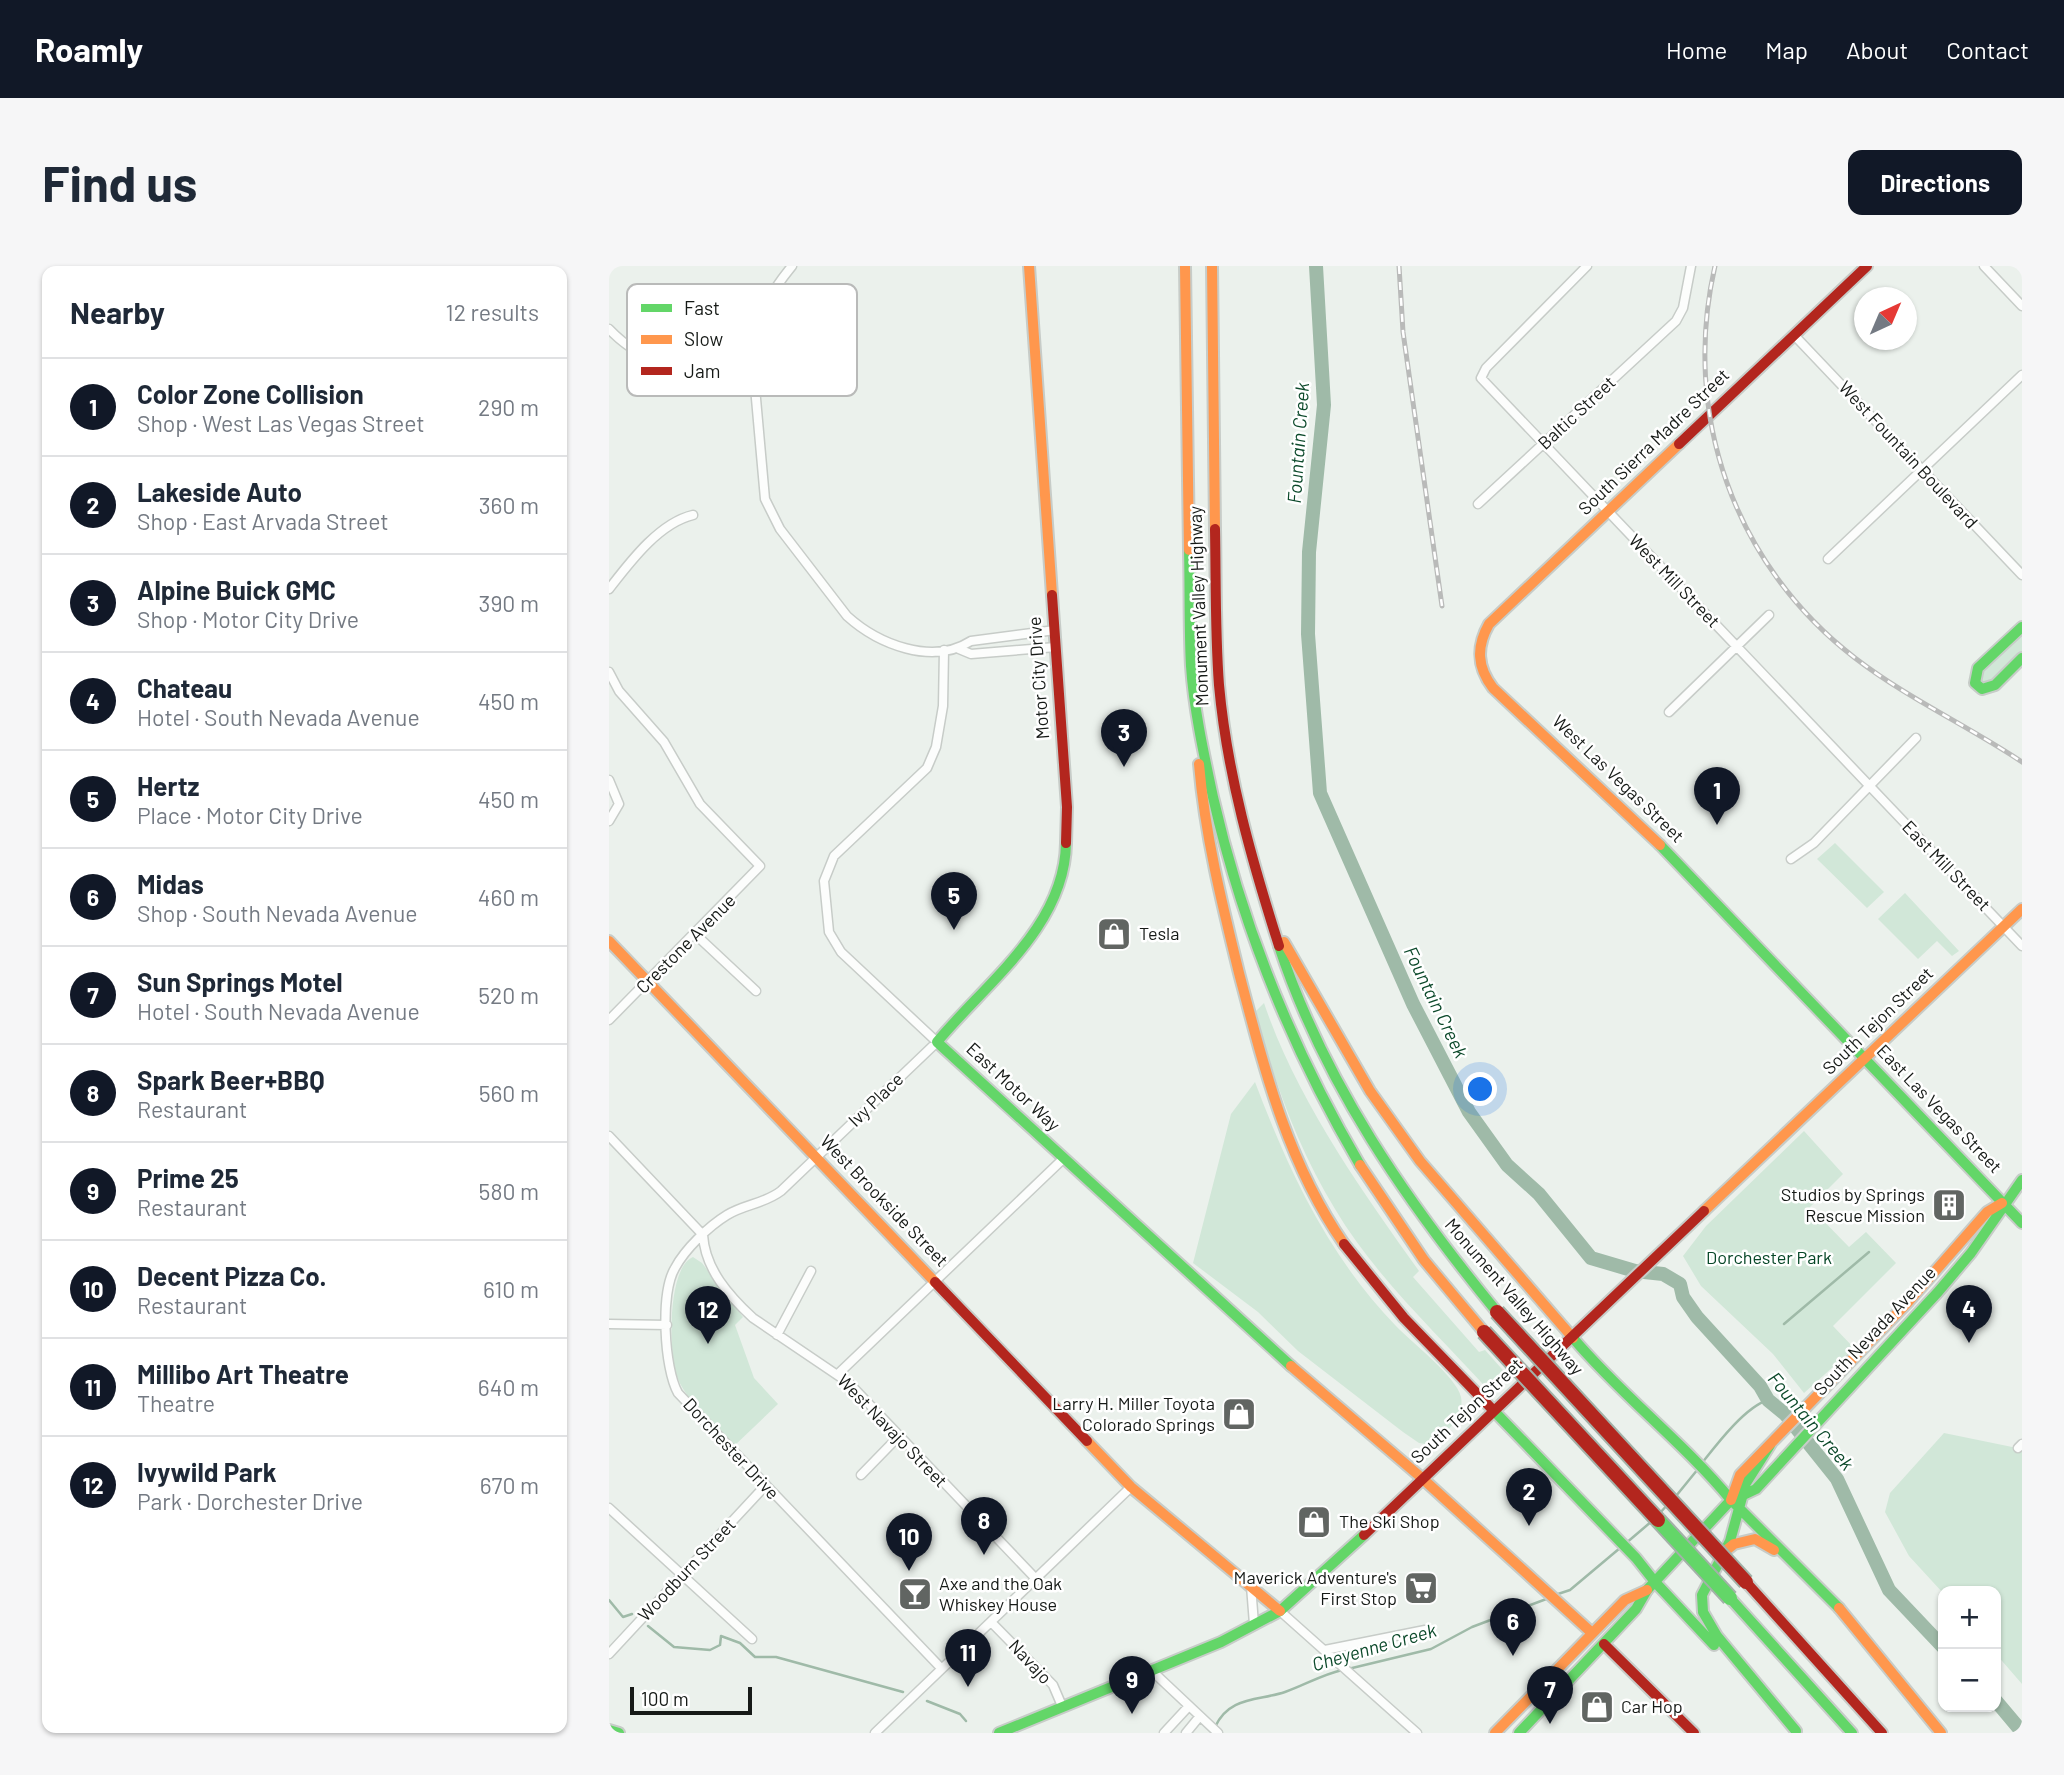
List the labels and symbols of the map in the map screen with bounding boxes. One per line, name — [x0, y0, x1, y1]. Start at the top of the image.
legend — [627, 284, 857, 396]
north arrow — [1854, 287, 1917, 350]
text: Fast — [684, 296, 720, 319]
text: Slow — [684, 327, 723, 350]
text: Jam — [684, 359, 720, 382]
street label: South Sierra Madre Street — [1573, 364, 1733, 519]
street label: Baltic Street — [1533, 371, 1620, 454]
street label: West Fountain Boulevard — [1835, 376, 1983, 533]
water label: Fountain Creek — [1282, 381, 1313, 504]
street label: Monument Valley Highway — [1184, 506, 1212, 707]
street label: West Mill Street — [1625, 529, 1725, 632]
street label: Motor City Drive — [1023, 616, 1053, 740]
pin: 3 — [1101, 709, 1147, 767]
street label: West Las Vegas Street — [1548, 710, 1689, 847]
pin: 1 — [1694, 767, 1740, 825]
street label: East Mill Street — [1898, 815, 1995, 915]
pin: 5 — [931, 872, 977, 930]
street label: Crestone Avenue — [631, 889, 740, 998]
shop icon: Tesla — [1095, 915, 1133, 953]
place label: Tesla — [1139, 922, 1179, 944]
water label: Fountain Creek — [1400, 942, 1474, 1062]
street label: South Tejon Street — [1817, 962, 1937, 1079]
street label: East Motor Way — [962, 1037, 1065, 1135]
street label: East Las Vegas Street — [1873, 1039, 2007, 1177]
street label: Ivy Place — [843, 1068, 907, 1131]
your location — [1463, 1072, 1497, 1106]
street label: West Brookside Street — [816, 1130, 953, 1271]
place label: Studios by Springs Rescue Mission — [1781, 1183, 1925, 1226]
building icon: Studios by Springs Rescue Mission — [1930, 1186, 1968, 1224]
street label: Monument Valley Highway — [1441, 1213, 1589, 1379]
park label: Dorchester Park — [1706, 1246, 1832, 1268]
street label: South Nevada Avenue — [1809, 1261, 1940, 1400]
pin: 4 — [1946, 1285, 1992, 1343]
pin: 12 — [685, 1286, 731, 1344]
street label: South Tejon Street — [1406, 1353, 1527, 1468]
water label: Fountain Creek — [1764, 1367, 1860, 1475]
street label: West Navajo Street — [833, 1369, 952, 1492]
place label: Larry H. Miller Toyota Colorado Springs — [1052, 1392, 1215, 1435]
street label: Dorchester Drive — [679, 1393, 784, 1504]
shop icon: Larry H. Miller Toyota Colorado Springs — [1220, 1395, 1258, 1433]
pin: 2 — [1506, 1468, 1552, 1526]
pin: 8 — [961, 1497, 1007, 1555]
shop icon: The Ski Shop — [1295, 1503, 1333, 1541]
place label: The Ski Shop — [1339, 1510, 1440, 1532]
street label: Woodburn Street — [633, 1513, 740, 1625]
pin: 10 — [886, 1513, 932, 1571]
place label: Maverick Adventure's First Stop — [1234, 1566, 1397, 1609]
supermarket icon: Maverick Adventure's First Stop — [1402, 1569, 1440, 1607]
place label: Axe and the Oak Whiskey House — [939, 1572, 1062, 1615]
bar icon: Axe and the Oak Whiskey House — [896, 1575, 934, 1613]
pin: 6 — [1490, 1598, 1536, 1656]
water label: Cheyenne Creek — [1309, 1618, 1440, 1675]
pin: 11 — [945, 1629, 991, 1687]
street label: Navajo — [1005, 1634, 1057, 1688]
pin: 9 — [1109, 1656, 1155, 1714]
pin: 7 — [1527, 1666, 1573, 1724]
scale bar — [630, 1684, 753, 1716]
shop icon: Car Hop — [1578, 1688, 1616, 1726]
place label: Car Hop — [1621, 1695, 1683, 1717]

